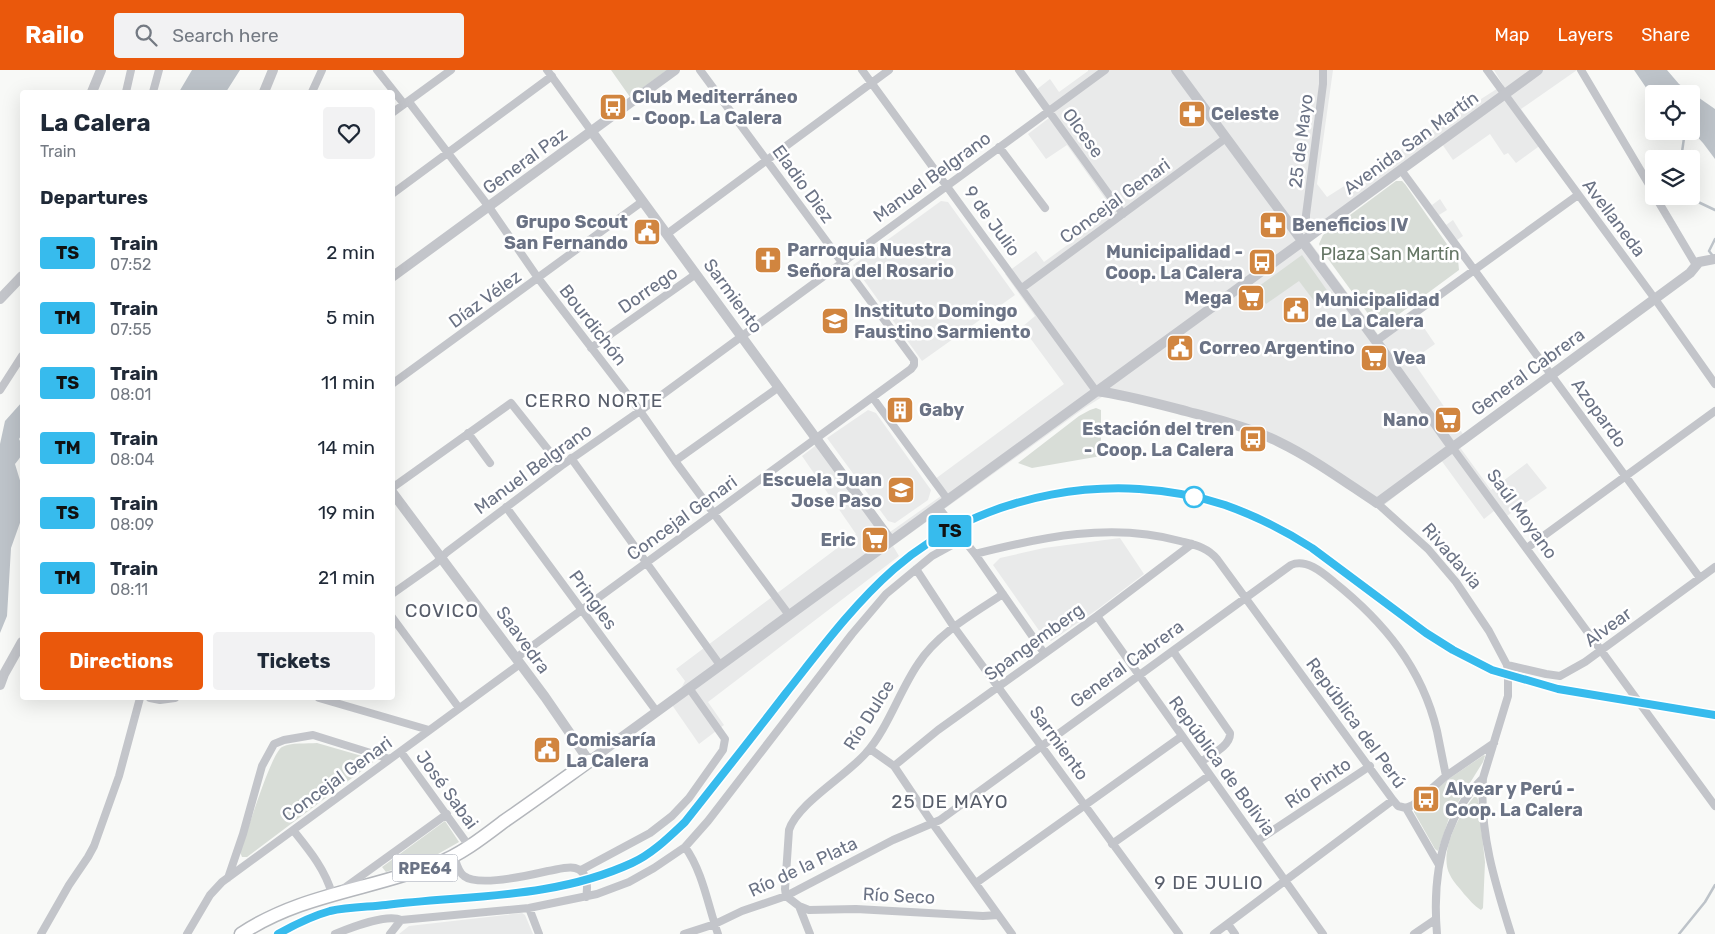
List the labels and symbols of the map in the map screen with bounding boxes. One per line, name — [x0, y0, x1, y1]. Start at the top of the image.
place label: Club Mediterráneo - Coop. La Calera — [632, 86, 798, 129]
street label: Avenida San Martín — [1339, 87, 1483, 199]
bus stop icon: Club Mediterráneo - Coop. La Calera — [598, 92, 628, 122]
street label: 25 de Mayo — [1284, 93, 1318, 189]
pharmacy icon: Celeste — [1177, 99, 1207, 129]
place label: Celeste — [1211, 103, 1279, 125]
street label: Olcese — [1058, 104, 1108, 162]
street label: General Paz — [478, 123, 572, 199]
street label: Manuel Belgrano — [869, 127, 995, 227]
street label: Eladio Diez — [767, 141, 839, 227]
street label: Concejal Genari — [1056, 154, 1174, 248]
street label: Avellaneda — [1578, 175, 1650, 261]
street label: 9 de Julio — [959, 182, 1025, 260]
pharmacy icon: Beneficios IV — [1258, 210, 1288, 240]
place label: Grupo Scout San Fernando — [504, 211, 628, 254]
place label: Beneficios IV — [1292, 214, 1409, 236]
public building icon: Grupo Scout San Fernando — [632, 217, 662, 247]
place label: Parroquia Nuestra Señora del Rosario — [787, 239, 954, 282]
place label: Municipalidad - Coop. La Calera — [1105, 241, 1243, 284]
park label: Plaza San Martín — [1320, 243, 1460, 265]
church icon: Parroquia Nuestra Señora del Rosario — [753, 245, 783, 275]
bus stop icon: Municipalidad - Coop. La Calera — [1247, 247, 1277, 277]
street label: Sarmiento — [699, 255, 767, 337]
street label: Dorrego — [614, 262, 682, 318]
street label: Díaz Vélez — [444, 265, 526, 333]
street label: Bourdichón — [554, 280, 632, 370]
supermarket icon: Mega — [1236, 283, 1266, 313]
place label: Mega — [1184, 287, 1232, 309]
place label: Municipalidad de La Calera — [1315, 289, 1440, 332]
public building icon: Municipalidad de La Calera — [1281, 295, 1311, 325]
place label: Instituto Domingo Faustino Sarmiento — [854, 300, 1031, 343]
school or university icon: Instituto Domingo Faustino Sarmiento — [820, 306, 850, 336]
street label: General Cabrera — [1467, 323, 1589, 421]
public building icon: Correo Argentino — [1165, 333, 1195, 363]
place label: Correo Argentino — [1199, 337, 1355, 359]
supermarket icon: Vea — [1359, 343, 1389, 373]
place label: Vea — [1393, 347, 1426, 369]
street label: Azopardo — [1567, 374, 1631, 452]
district label: CERRO NORTE — [525, 389, 663, 412]
building icon: Gaby — [885, 395, 915, 425]
place label: Gaby — [919, 399, 965, 421]
supermarket icon: Nano — [1433, 405, 1463, 435]
place label: Nano — [1383, 409, 1429, 431]
place label: Estación del tren - Coop. La Calera — [1082, 418, 1234, 461]
street label: Manuel Belgrano — [470, 419, 596, 519]
bus stop icon: Estación del tren - Coop. La Calera — [1238, 424, 1268, 454]
street label: Saúl Moyano — [1482, 465, 1562, 563]
place label: Escuela Juan Jose Paso — [762, 469, 882, 512]
street label: Concejal Genari — [623, 471, 741, 565]
school or university icon: Escuela Juan Jose Paso — [886, 475, 916, 505]
unlabelled marker — [1183, 486, 1205, 508]
line badge: TS — [928, 515, 972, 547]
street label: Rivadavia — [1417, 518, 1487, 594]
supermarket icon: Eric — [860, 525, 890, 555]
place label: Eric — [821, 529, 856, 551]
street label: Pringles — [564, 566, 622, 634]
street label: Spangemberg — [980, 598, 1088, 686]
district label: COVICO — [405, 599, 479, 622]
street label: Saavedra — [491, 602, 555, 678]
street label: Alvear — [1580, 602, 1636, 651]
street label: General Cabrera — [1066, 615, 1188, 713]
street label: República del Perú — [1301, 654, 1411, 792]
street label: Río Dulce — [839, 676, 899, 754]
street label: República de Bolivia — [1164, 692, 1280, 840]
street label: Sarmiento — [1025, 702, 1093, 784]
place label: Comisaría La Calera — [566, 729, 656, 772]
street label: Concejal Genari — [278, 732, 396, 826]
public building icon: Comisaría La Calera — [532, 735, 562, 765]
street label: José Sabai — [411, 746, 483, 834]
street label: Río Pinto — [1281, 753, 1355, 813]
place label: Alvear y Perú - Coop. La Calera — [1445, 778, 1583, 821]
bus stop icon: Alvear y Perú - Coop. La Calera — [1411, 784, 1441, 814]
district label: 25 DE MAYO — [891, 790, 1009, 813]
street label: Río de la Plata — [745, 832, 861, 902]
road number: RPE64 — [392, 854, 458, 881]
district label: 9 DE JULIO — [1154, 871, 1264, 894]
street label: Río Seco — [862, 883, 936, 909]

